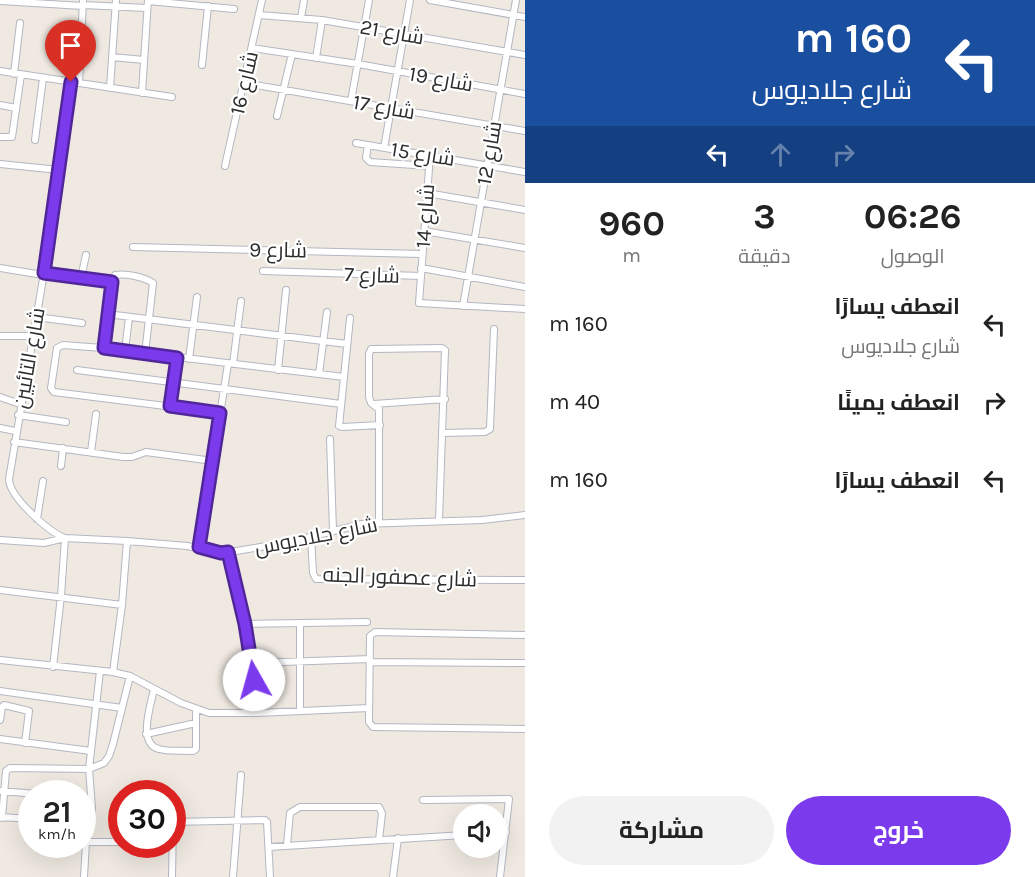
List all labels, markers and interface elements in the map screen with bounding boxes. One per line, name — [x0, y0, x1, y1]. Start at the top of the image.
text: 160 m — [794, 13, 912, 63]
street label: شارع 21 — [358, 15, 426, 51]
pin — [45, 20, 96, 82]
icon: left — [933, 24, 1011, 102]
icon: arrive — [54, 29, 87, 62]
street label: شارع 16 — [225, 49, 265, 118]
street label: شارع 19 — [407, 62, 475, 98]
text: شارع جلاديوس — [752, 74, 912, 106]
street label: شارع 17 — [351, 90, 417, 126]
street label: شارع 12 — [472, 119, 508, 187]
street label: شارع 15 — [389, 137, 457, 173]
icon: left — [701, 138, 734, 171]
icon: ahead — [764, 138, 797, 171]
icon: right — [827, 138, 860, 171]
street label: شارع 14 — [411, 183, 441, 249]
text: 3 — [753, 195, 776, 237]
text: 06:26 — [864, 195, 962, 237]
text: 960 — [598, 202, 665, 244]
street label: شارع 9 — [249, 237, 307, 265]
text: m — [622, 244, 641, 267]
text: دقيقة — [738, 245, 790, 268]
text: الوصول — [881, 245, 945, 268]
street label: شارع 7 — [344, 262, 400, 290]
text: انعطف يسارًا — [834, 294, 960, 320]
street label: شارع التائبين — [8, 306, 52, 411]
icon: left — [978, 308, 1011, 341]
text: 160 m — [549, 311, 608, 337]
text: شارع جلاديوس — [841, 335, 960, 358]
icon: right — [978, 386, 1011, 419]
text: 40 m — [549, 389, 600, 415]
text: انعطف يمينًا — [837, 390, 960, 416]
icon: left — [978, 464, 1011, 497]
text: 160 m — [549, 467, 608, 493]
text: انعطف يسارًا — [834, 468, 960, 494]
street label: شارع جلاديوس — [252, 512, 380, 562]
street label: شارع عصفور الجنه — [322, 562, 478, 594]
position arrow — [222, 648, 286, 712]
speed limit sign: 30 — [108, 780, 186, 858]
text: 21 — [43, 794, 71, 830]
button: مشاركة — [549, 796, 774, 865]
button: خروج — [786, 796, 1011, 865]
map controls — [453, 804, 507, 858]
button: sound — [453, 804, 507, 858]
text: km/h — [38, 825, 76, 843]

